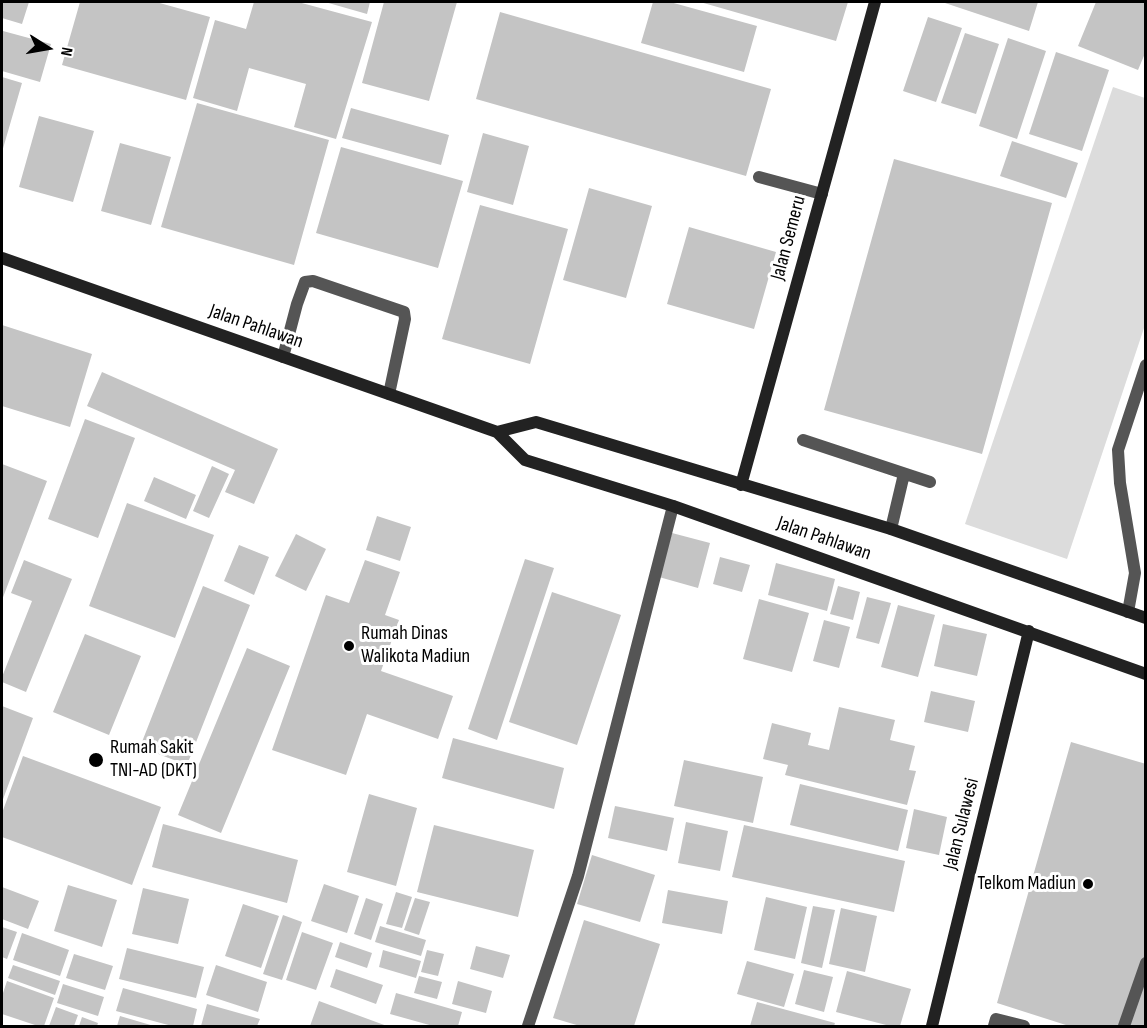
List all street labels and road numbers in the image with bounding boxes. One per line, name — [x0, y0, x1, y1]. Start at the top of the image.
street label: Jalan Semeru — [766, 193, 812, 283]
street label: Jalan Pahlawan — [206, 300, 306, 354]
street label: Jalan Pahlawan — [774, 512, 874, 566]
street label: Jalan Sulawesi — [939, 776, 985, 872]

